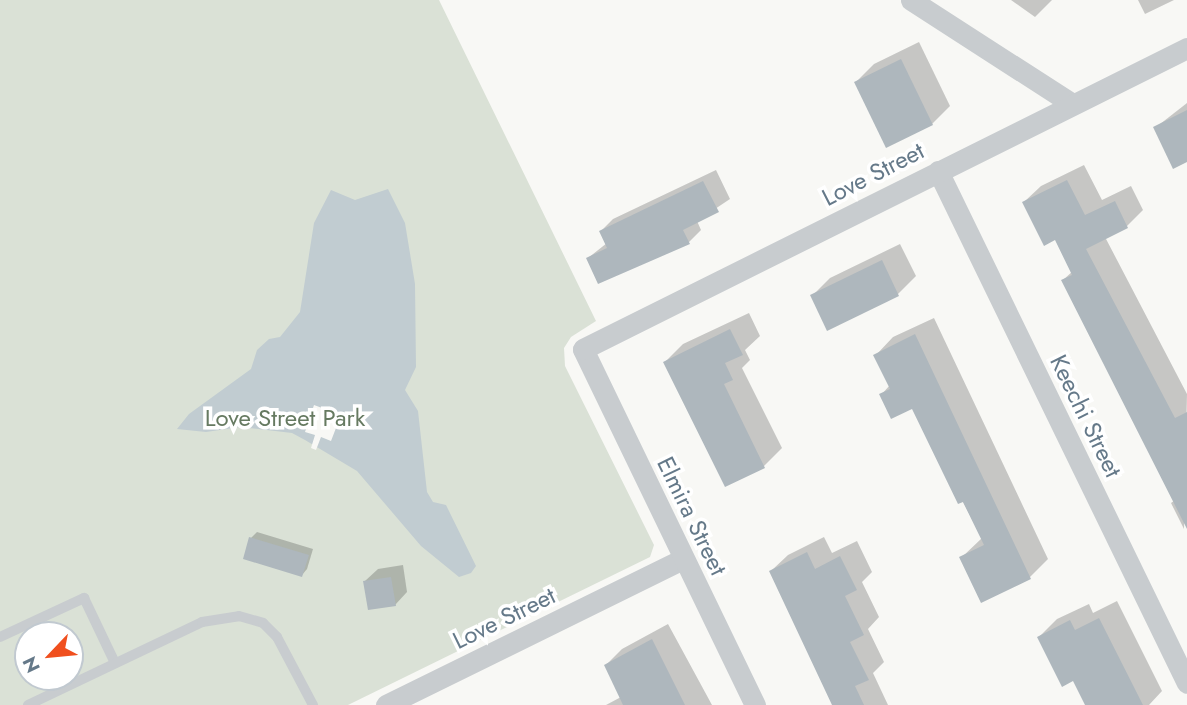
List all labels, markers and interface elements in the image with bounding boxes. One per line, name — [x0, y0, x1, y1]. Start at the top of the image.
street label: Love Street — [817, 136, 929, 212]
street label: Keechi Street — [1044, 350, 1128, 482]
park label: Love Street Park — [205, 404, 365, 432]
street label: Elmira Street — [651, 452, 733, 580]
street label: Love Street — [448, 581, 560, 655]
north arrow — [14, 621, 84, 691]
text: N — [16, 652, 47, 677]

